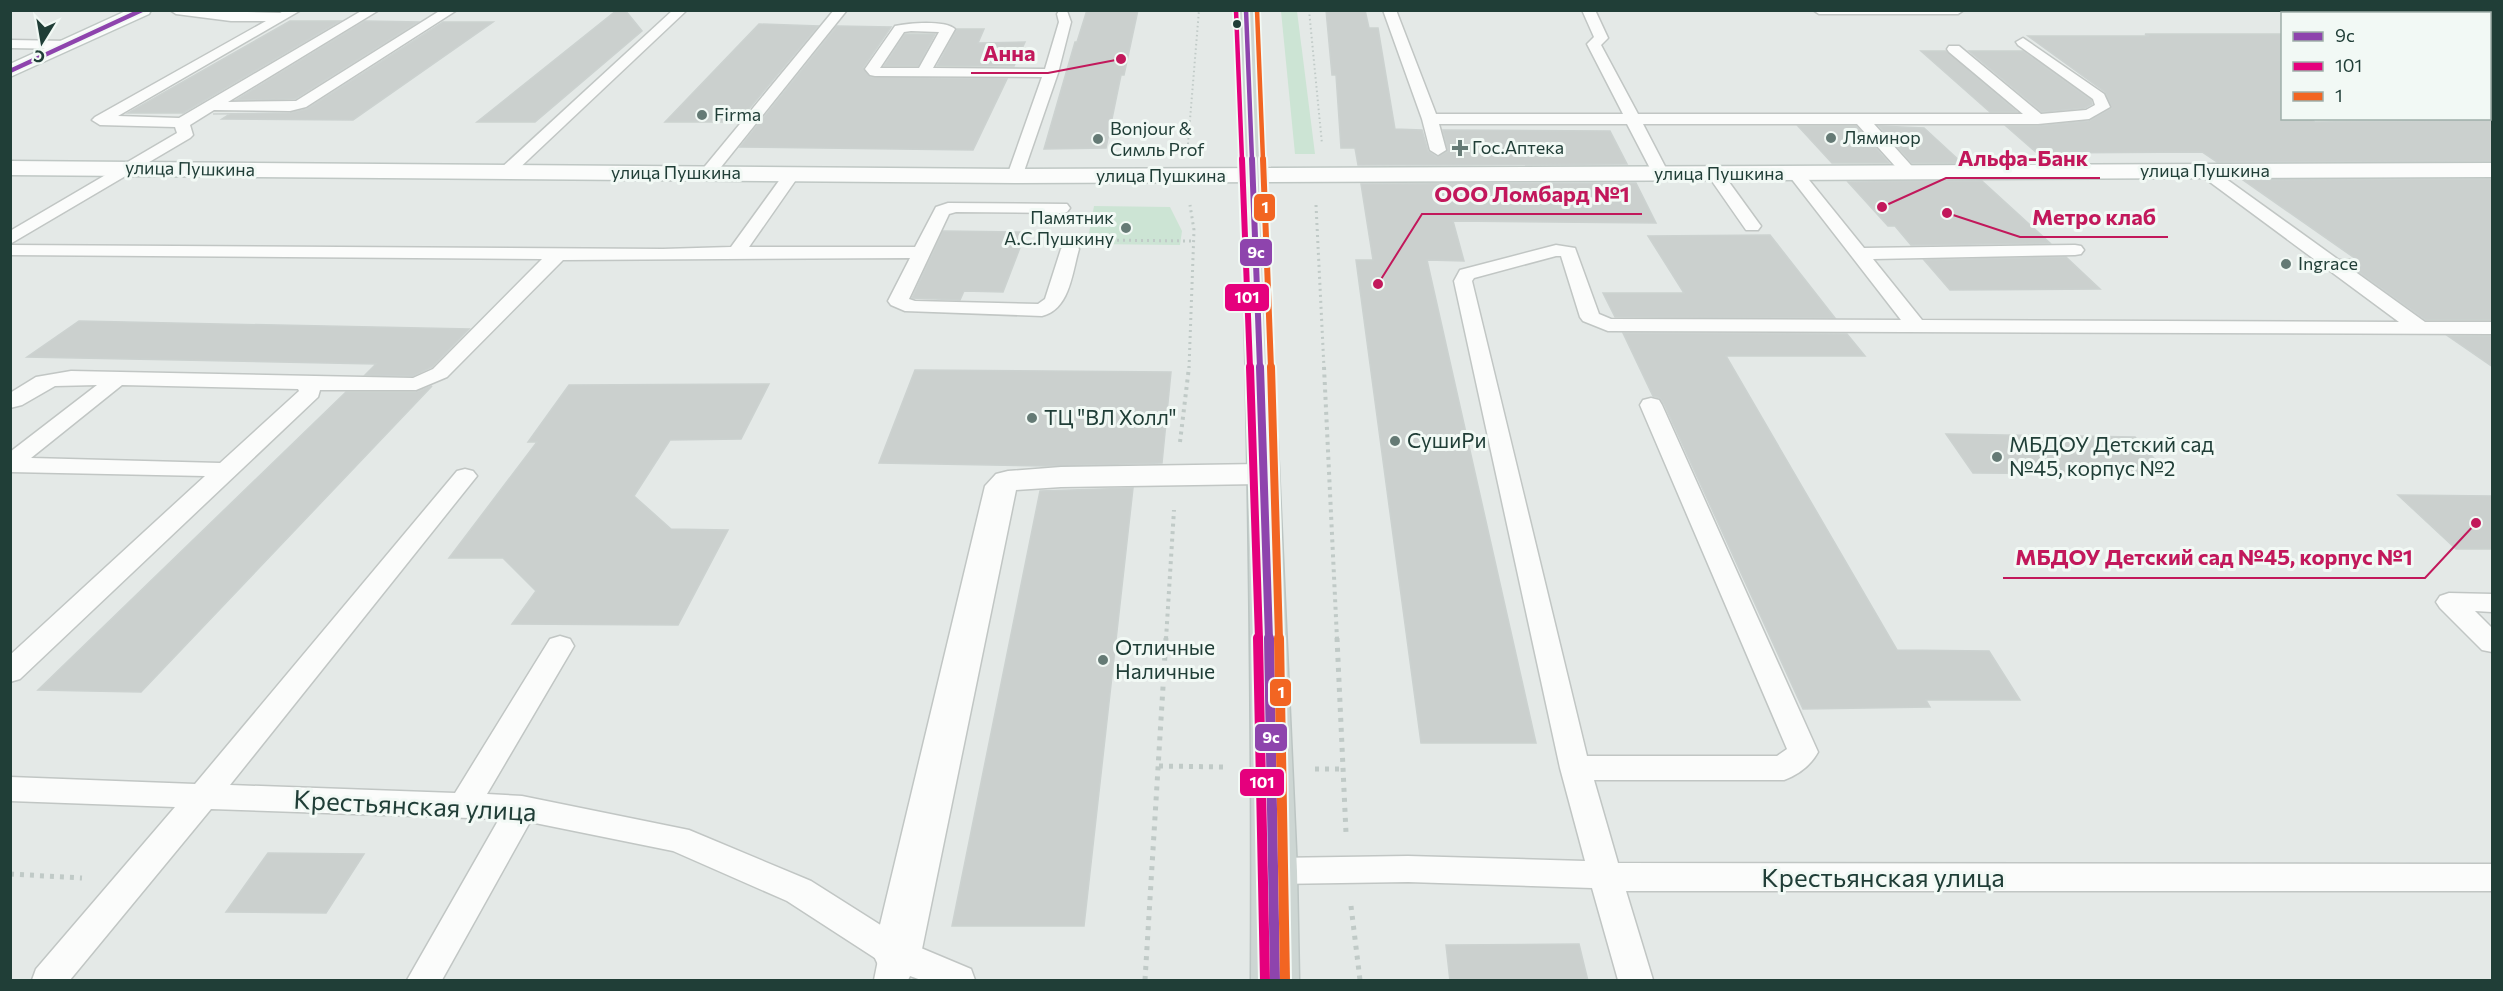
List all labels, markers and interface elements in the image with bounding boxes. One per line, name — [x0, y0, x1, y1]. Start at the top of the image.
north arrow — [12, 12, 72, 72]
legend — [2281, 12, 2491, 120]
unlabelled marker — [1231, 18, 1243, 30]
text: 9с — [2335, 24, 2355, 46]
callout: Анна — [971, 33, 1048, 73]
text: Анна — [983, 39, 1035, 66]
text: С — [32, 47, 46, 68]
text: 101 — [2335, 54, 2362, 76]
text: 1 — [2335, 84, 2343, 106]
place label: Firma — [714, 103, 761, 125]
marker: Firma — [695, 108, 709, 122]
place label: Bonjour & Симль Prof — [1110, 117, 1205, 160]
place label: Ляминор — [1843, 126, 1921, 148]
marker: Ляминор — [1824, 131, 1838, 145]
marker: Bonjour & Симль Prof — [1091, 132, 1105, 146]
place label: Гос.Аптека — [1472, 136, 1564, 158]
callout: Альфа-Банк — [1946, 138, 2100, 178]
marker: Гос.Аптека — [1453, 141, 1467, 155]
text: Альфа-Банк — [1958, 144, 2089, 171]
street label: улица Пушкина — [125, 156, 255, 180]
street label: улица Пушкина — [2140, 159, 2270, 181]
street label: улица Пушкина — [611, 161, 741, 183]
street label: улица Пушкина — [1654, 162, 1784, 184]
street label: улица Пушкина — [1096, 164, 1226, 186]
callout: ООО Ломбард №1 — [1422, 174, 1642, 214]
text: ООО Ломбард №1 — [1434, 180, 1630, 207]
line badge: 1 — [1253, 193, 1276, 222]
text: 1 — [1261, 197, 1269, 216]
callout: Метро клаб — [2020, 197, 2168, 237]
text: Метро клаб — [2032, 203, 2156, 230]
place label: Памятник А.С.Пушкину — [1004, 206, 1114, 249]
marker: Памятник А.С.Пушкину — [1119, 221, 1133, 235]
line badge: 9с — [1239, 238, 1273, 267]
text: 9с — [1247, 242, 1265, 261]
place label: Ingrace — [2298, 252, 2358, 274]
marker: Ingrace — [2279, 257, 2293, 271]
line badge: 101 — [1224, 283, 1270, 312]
text: 101 — [1234, 287, 1260, 306]
place label: ТЦ "ВЛ Холл" — [1044, 404, 1177, 429]
marker: ТЦ "ВЛ Холл" — [1025, 411, 1039, 425]
place label: СушиРи — [1407, 427, 1487, 452]
place label: МБДОУ Детский сад №45, корпус №2 — [2009, 431, 2214, 480]
marker: СушиРи — [1388, 434, 1402, 448]
marker: МБДОУ Детский сад №45, корпус №2 — [1990, 450, 2004, 464]
callout: МБДОУ Детский сад №45, корпус №1 — [2003, 538, 2425, 578]
text: МБДОУ Детский сад №45, корпус №1 — [2015, 543, 2413, 570]
place label: Отличные Наличные — [1115, 634, 1215, 683]
marker: Отличные Наличные — [1096, 653, 1110, 667]
line badge: 1 — [1269, 678, 1292, 707]
text: 1 — [1277, 682, 1285, 701]
line badge: 9с — [1254, 723, 1288, 752]
text: 9с — [1262, 727, 1280, 746]
line badge: 101 — [1239, 768, 1285, 797]
text: 101 — [1249, 772, 1275, 791]
street label: Крестьянская улица — [293, 783, 537, 826]
street label: Крестьянская улица — [1761, 861, 2005, 892]

